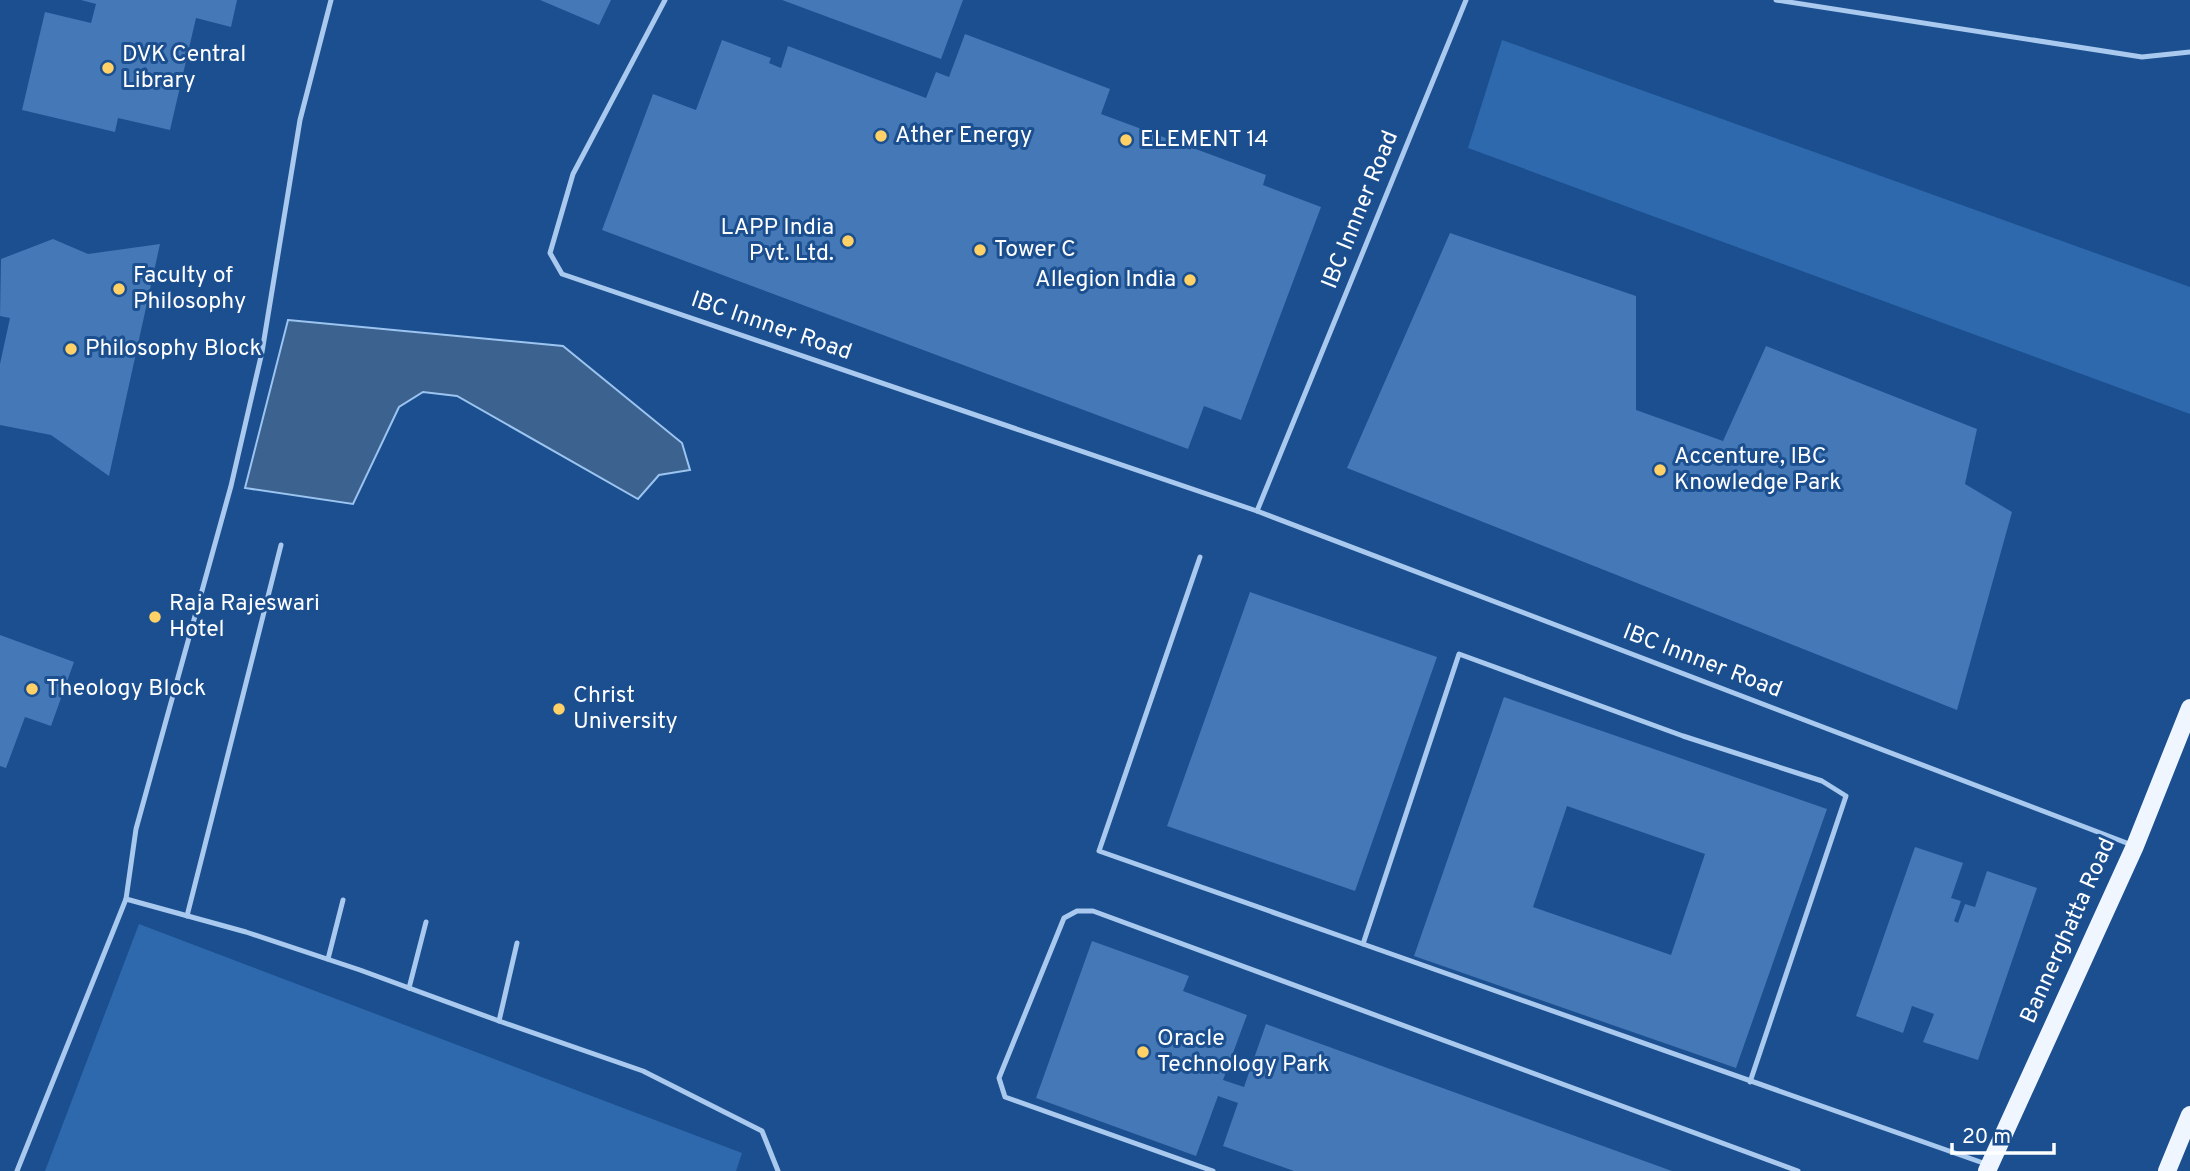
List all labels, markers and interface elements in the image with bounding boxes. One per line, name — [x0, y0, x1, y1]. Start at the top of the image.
place label: DVK Central Library — [122, 41, 246, 96]
marker: DVK Central Library — [100, 60, 116, 76]
place label: Ather Energy — [895, 122, 1032, 151]
place label: ELEMENT 14 — [1140, 126, 1269, 155]
street label: IBC Innner Road — [1316, 127, 1406, 293]
marker: Ather Energy — [873, 128, 889, 144]
marker: ELEMENT 14 — [1118, 132, 1134, 148]
place label: LAPP India Pvt. Ltd. — [721, 214, 834, 269]
marker: LAPP India Pvt. Ltd. — [840, 233, 856, 249]
place label: Tower C — [994, 236, 1076, 265]
marker: Tower C — [972, 242, 988, 258]
place label: Faculty of Philosophy — [133, 262, 246, 317]
place label: Allegion India — [1035, 266, 1176, 295]
marker: Allegion India — [1182, 272, 1198, 288]
marker: Faculty of Philosophy — [111, 281, 127, 297]
street label: IBC Innner Road — [687, 286, 855, 368]
place label: Philosophy Block — [85, 335, 262, 364]
marker: Philosophy Block — [63, 341, 79, 357]
place label: Accenture, IBC Knowledge Park — [1674, 443, 1841, 498]
marker: Accenture, IBC Knowledge Park — [1652, 462, 1668, 478]
place label: Raja Rajeswari Hotel — [169, 590, 320, 645]
marker: Raja Rajeswari Hotel — [147, 609, 163, 625]
street label: IBC Innner Road — [1618, 618, 1786, 706]
place label: Theology Block — [46, 675, 206, 704]
marker: Theology Block — [24, 681, 40, 697]
place label: Christ University — [573, 682, 678, 737]
marker: Christ University — [551, 701, 567, 717]
street label: Bannerghatta Road — [2015, 833, 2123, 1029]
place label: Oracle Technology Park — [1157, 1025, 1329, 1080]
marker: Oracle Technology Park — [1135, 1044, 1151, 1060]
scale bar — [1952, 1112, 2054, 1156]
text: 20 m — [1962, 1124, 2011, 1151]

